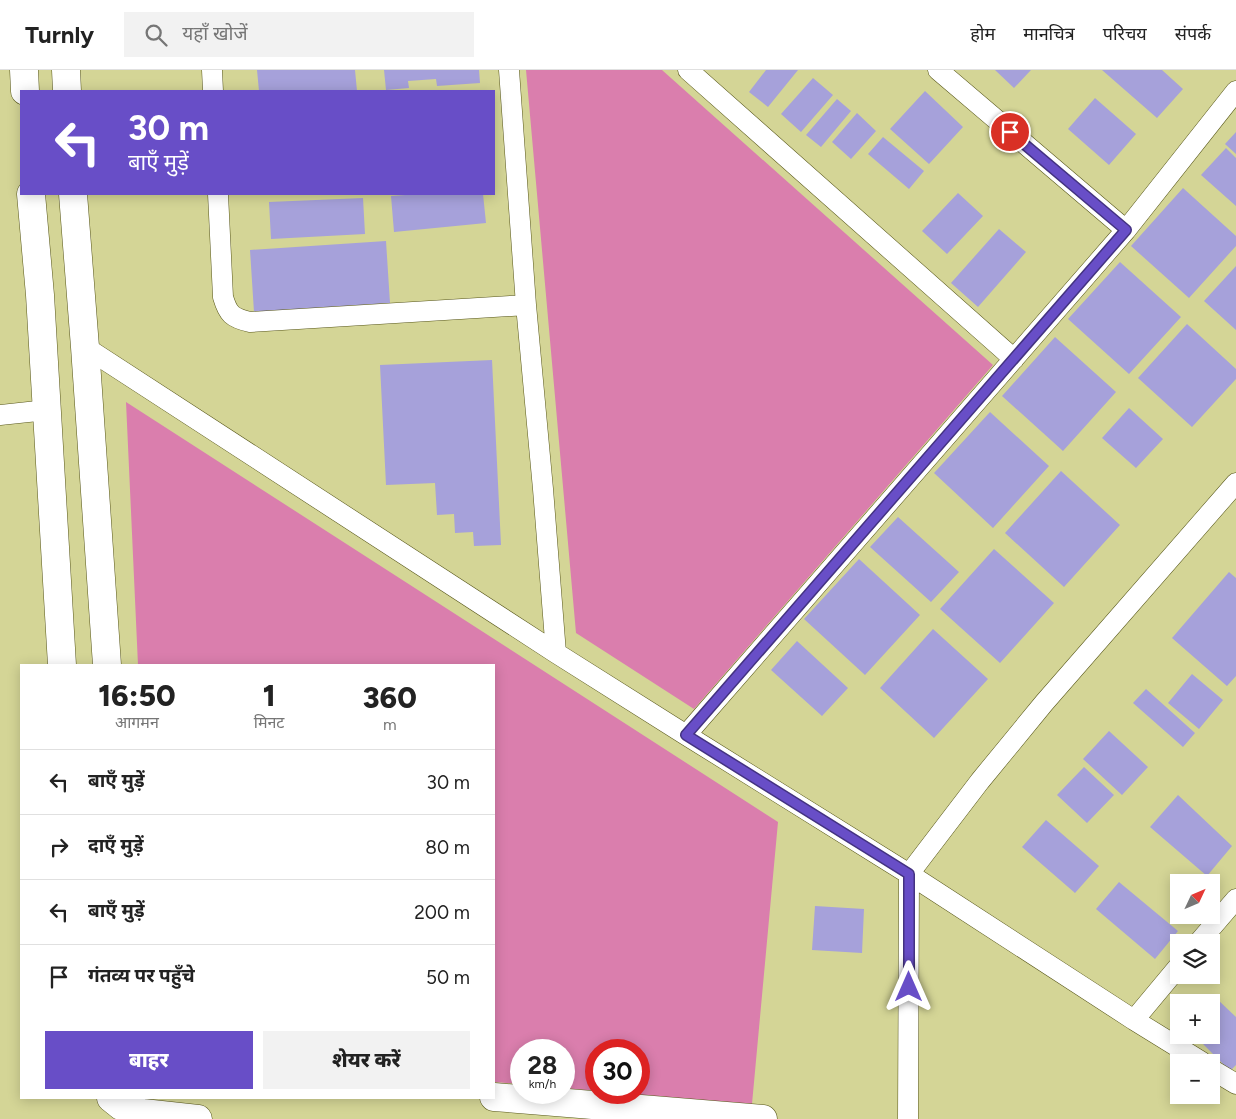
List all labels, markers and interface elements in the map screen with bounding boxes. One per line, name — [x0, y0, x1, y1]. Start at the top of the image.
search box — [124, 12, 474, 57]
text: Turnly — [25, 20, 94, 49]
icon: search — [142, 21, 170, 49]
text: यहाँ खोजें — [182, 22, 248, 45]
text: होम — [970, 23, 995, 45]
text: मानचित्र — [1023, 23, 1075, 45]
text: परिचय — [1103, 23, 1147, 45]
text: संपर्क — [1175, 23, 1211, 45]
text: 30 m — [128, 107, 209, 149]
icon: left — [45, 110, 110, 175]
pin — [989, 111, 1031, 153]
icon: arrive — [996, 118, 1024, 146]
text: बाएँ मुड़ें — [128, 149, 189, 176]
text: 16:50 — [98, 677, 175, 714]
text: 1 — [263, 677, 275, 714]
text: 360 — [363, 679, 417, 716]
text: आगमन — [115, 713, 159, 732]
text: मिनट — [254, 713, 284, 732]
text: m — [383, 715, 397, 734]
icon: left — [45, 768, 73, 796]
text: बाएँ मुड़ें — [88, 769, 145, 792]
text: 30 m — [427, 771, 470, 794]
icon: right — [45, 833, 73, 861]
text: दाएँ मुड़ें — [88, 834, 144, 857]
text: 80 m — [425, 836, 470, 859]
north arrow — [1170, 874, 1220, 924]
map controls — [1170, 874, 1220, 1104]
icon: left — [45, 898, 73, 926]
text: बाएँ मुड़ें — [88, 899, 145, 922]
text: 200 m — [414, 901, 470, 924]
button: layers — [1170, 934, 1220, 984]
position arrow — [882, 960, 934, 1012]
icon: arrive — [45, 963, 73, 991]
text: गंतव्य पर पहुँचे — [88, 964, 195, 987]
text: 50 m — [426, 966, 470, 989]
button: + — [1170, 994, 1220, 1044]
button: बाहर — [45, 1031, 253, 1089]
button: शेयर करें — [263, 1031, 470, 1089]
speed limit sign: 30 — [585, 1039, 650, 1104]
text: 28 — [528, 1050, 557, 1080]
button: − — [1170, 1054, 1220, 1104]
text: km/h — [529, 1077, 556, 1091]

